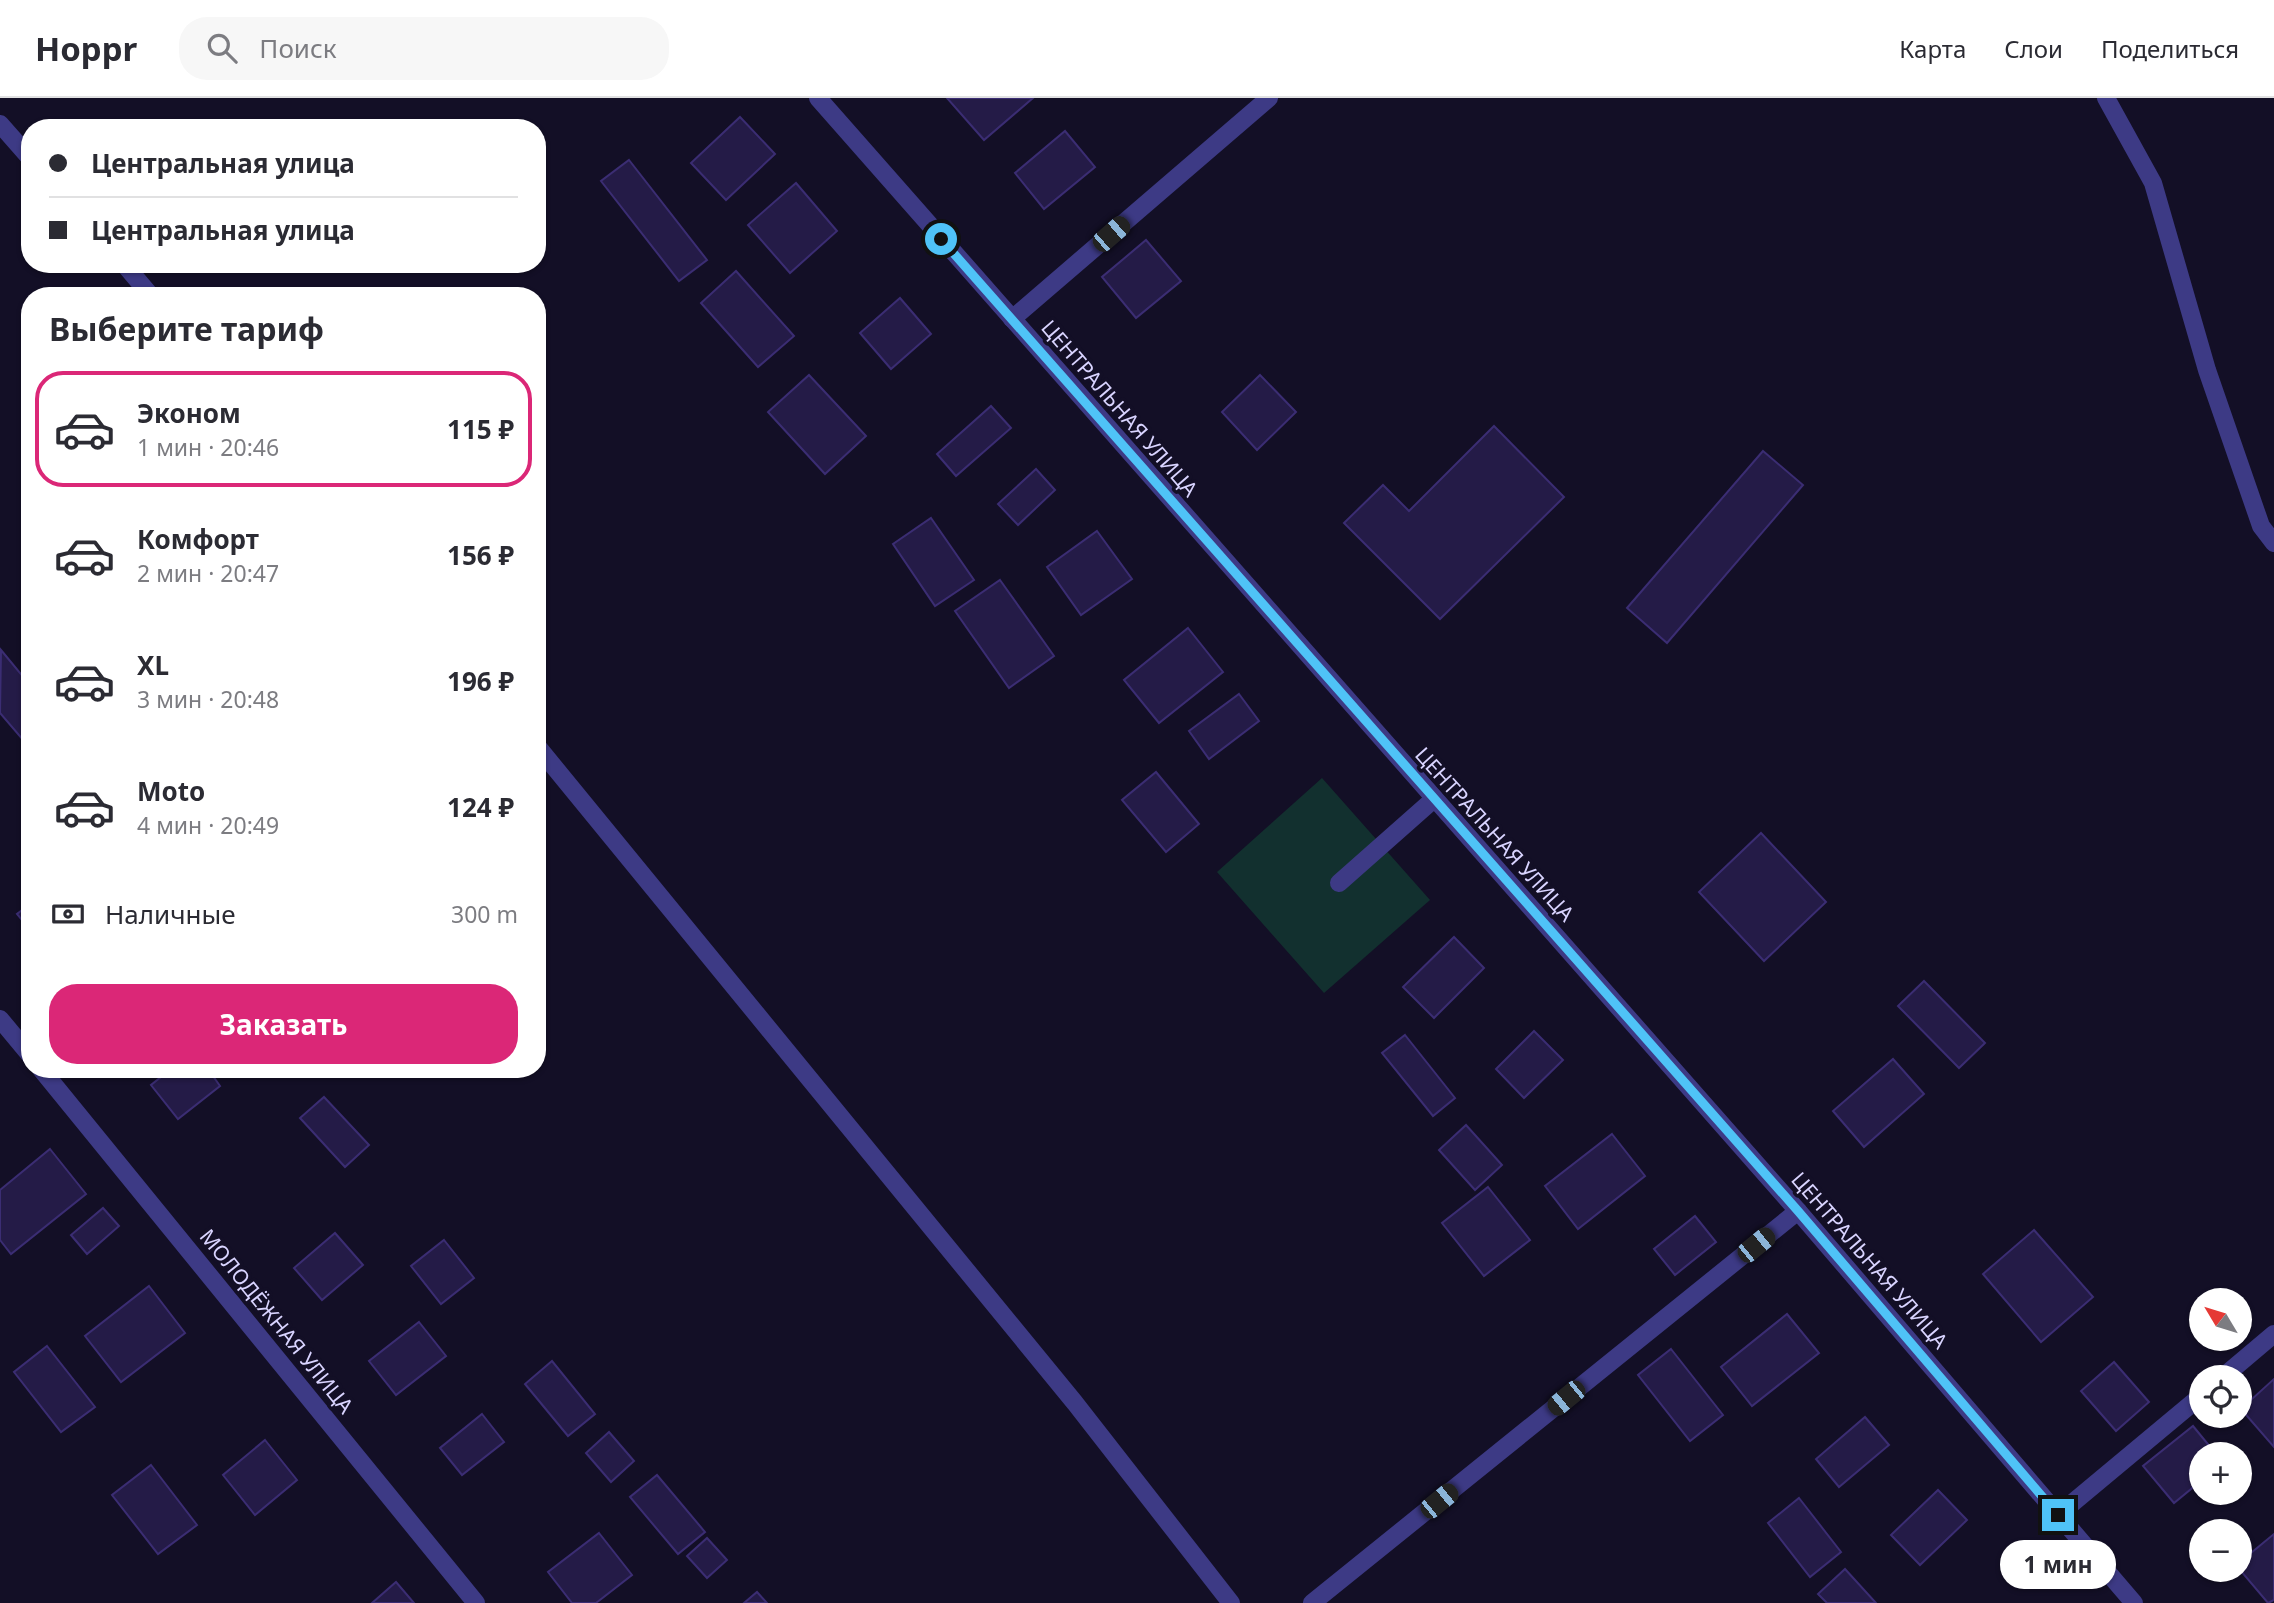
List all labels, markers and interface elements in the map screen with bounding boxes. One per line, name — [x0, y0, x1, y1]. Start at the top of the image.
search box — [179, 17, 669, 80]
text: Hoppr — [35, 26, 137, 71]
icon: search — [203, 29, 241, 67]
text: Поиск — [259, 30, 337, 66]
text: Карта — [1899, 32, 1966, 65]
text: Слои — [2004, 32, 2063, 65]
text: Поделиться — [2101, 32, 2239, 65]
text: Центральная улица — [91, 145, 355, 181]
text: Центральная улица — [91, 212, 355, 248]
car — [1089, 212, 1134, 256]
route start — [925, 223, 957, 255]
text: Выберите тариф — [49, 307, 324, 350]
street label: ЦЕНТРАЛЬНАЯ УЛИЦА — [1036, 314, 1205, 503]
text: Эконом — [137, 395, 241, 431]
icon: car — [53, 398, 116, 461]
text: 115 ₽ — [447, 411, 514, 447]
text: 1 мин · 20:46 — [137, 431, 279, 463]
text: Комфорт — [137, 521, 259, 557]
icon: car — [53, 524, 116, 587]
text: 156 ₽ — [447, 537, 514, 573]
text: 2 мин · 20:47 — [137, 557, 279, 589]
text: XL — [137, 647, 169, 683]
icon: car — [53, 650, 116, 713]
text: 196 ₽ — [447, 663, 514, 699]
text: 3 мин · 20:48 — [137, 683, 279, 715]
street label: ЦЕНТРАЛЬНАЯ УЛИЦА — [1409, 741, 1581, 928]
text: Moto — [137, 773, 205, 809]
icon: car — [53, 776, 116, 839]
text: 124 ₽ — [447, 789, 514, 825]
text: 4 мин · 20:49 — [137, 809, 279, 841]
icon: cash — [49, 895, 87, 933]
text: Наличные — [105, 896, 236, 932]
text: 300 m — [451, 898, 518, 930]
button: Заказать — [49, 984, 518, 1064]
street label: ЦЕНТРАЛЬНАЯ УЛИЦА — [1786, 1166, 1955, 1355]
street label: МОЛОДЁЖНАЯ УЛИЦА — [194, 1223, 361, 1419]
car — [1734, 1224, 1779, 1266]
north arrow — [2189, 1288, 2252, 1351]
map controls — [2189, 1288, 2252, 1582]
button: locate — [2189, 1365, 2252, 1428]
car — [1544, 1377, 1589, 1419]
button: + — [2189, 1442, 2252, 1505]
car — [1417, 1480, 1462, 1522]
route end — [2042, 1499, 2074, 1531]
button: − — [2189, 1519, 2252, 1582]
callout: 1 мин — [2000, 1540, 2116, 1588]
text: 1 мин — [2024, 1548, 2092, 1580]

